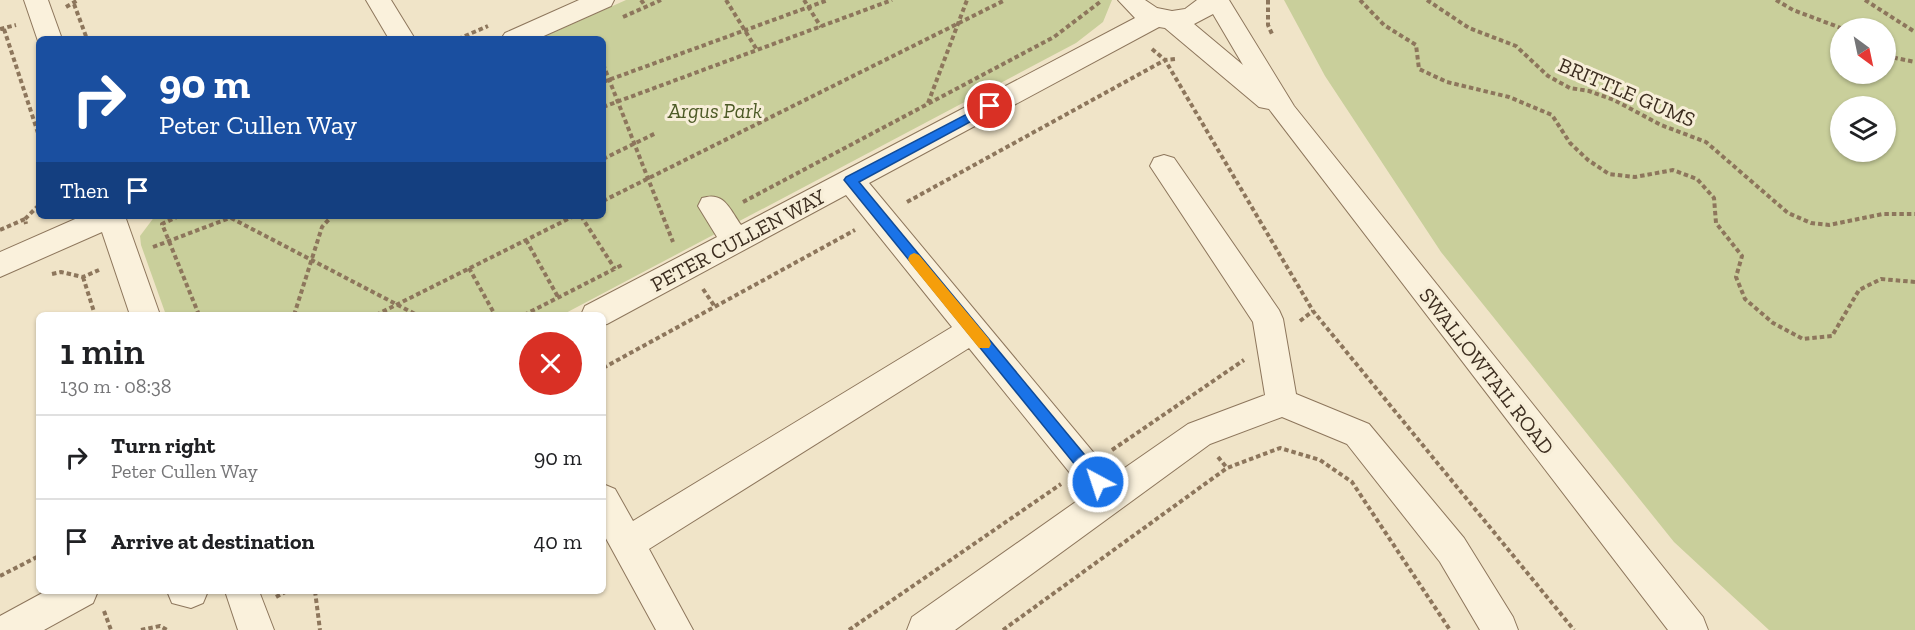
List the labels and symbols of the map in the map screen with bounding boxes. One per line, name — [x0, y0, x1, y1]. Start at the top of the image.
north arrow — [1830, 18, 1896, 84]
street label: BRITTLE GUMS — [1555, 52, 1699, 132]
pin — [964, 80, 1015, 131]
park label: Argus Park — [667, 98, 762, 123]
street label: PETER CULLEN WAY — [646, 183, 830, 297]
street label: SWALLOWTAIL ROAD — [1414, 283, 1560, 459]
position arrow — [1066, 450, 1130, 514]

